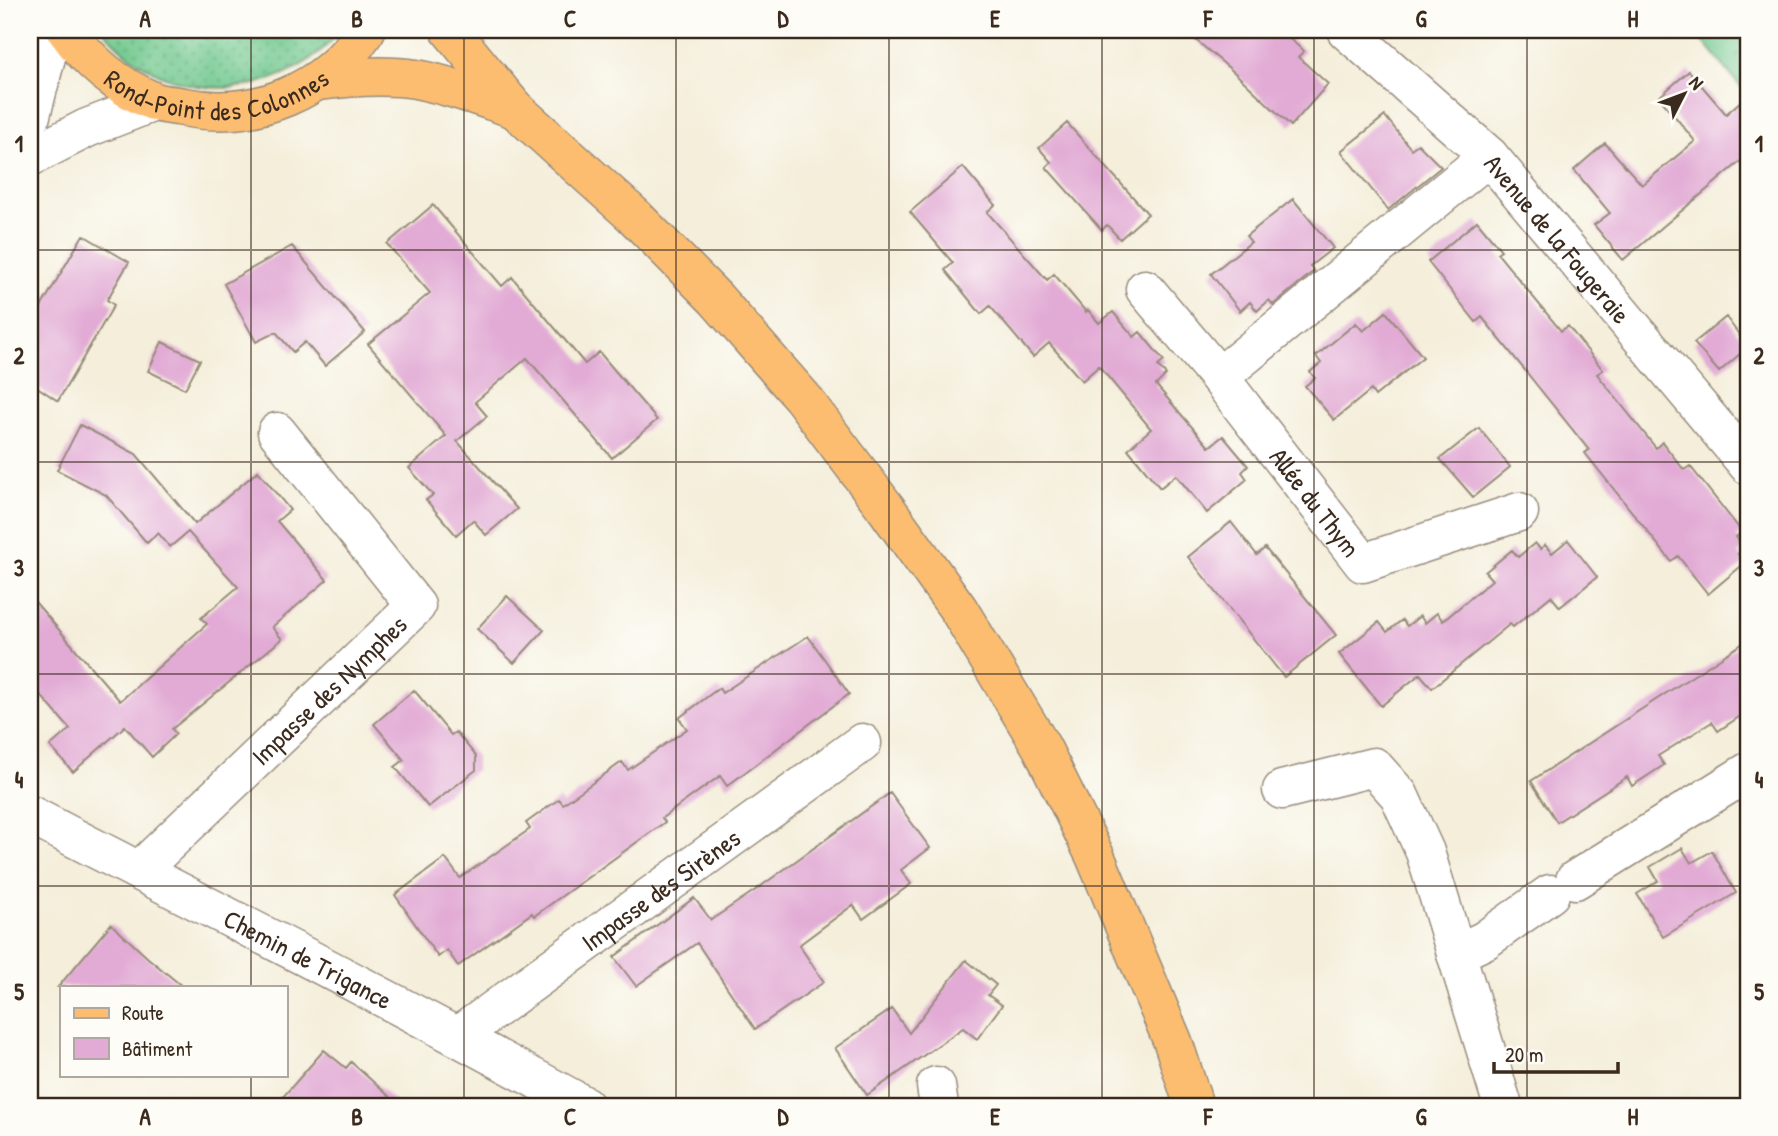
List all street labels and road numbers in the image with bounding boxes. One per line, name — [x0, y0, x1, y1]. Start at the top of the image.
street label: Rond-Point des Colonnes — [100, 50, 332, 82]
street label: Avenue de la Fougeraie — [1477, 146, 1639, 330]
street label: Allée du Thym — [1262, 440, 1369, 564]
street label: Impasse des Nymphes — [243, 607, 414, 772]
street label: Impasse des Sirènes — [574, 820, 747, 959]
street label: Chemin de Trigance — [218, 900, 398, 1017]

